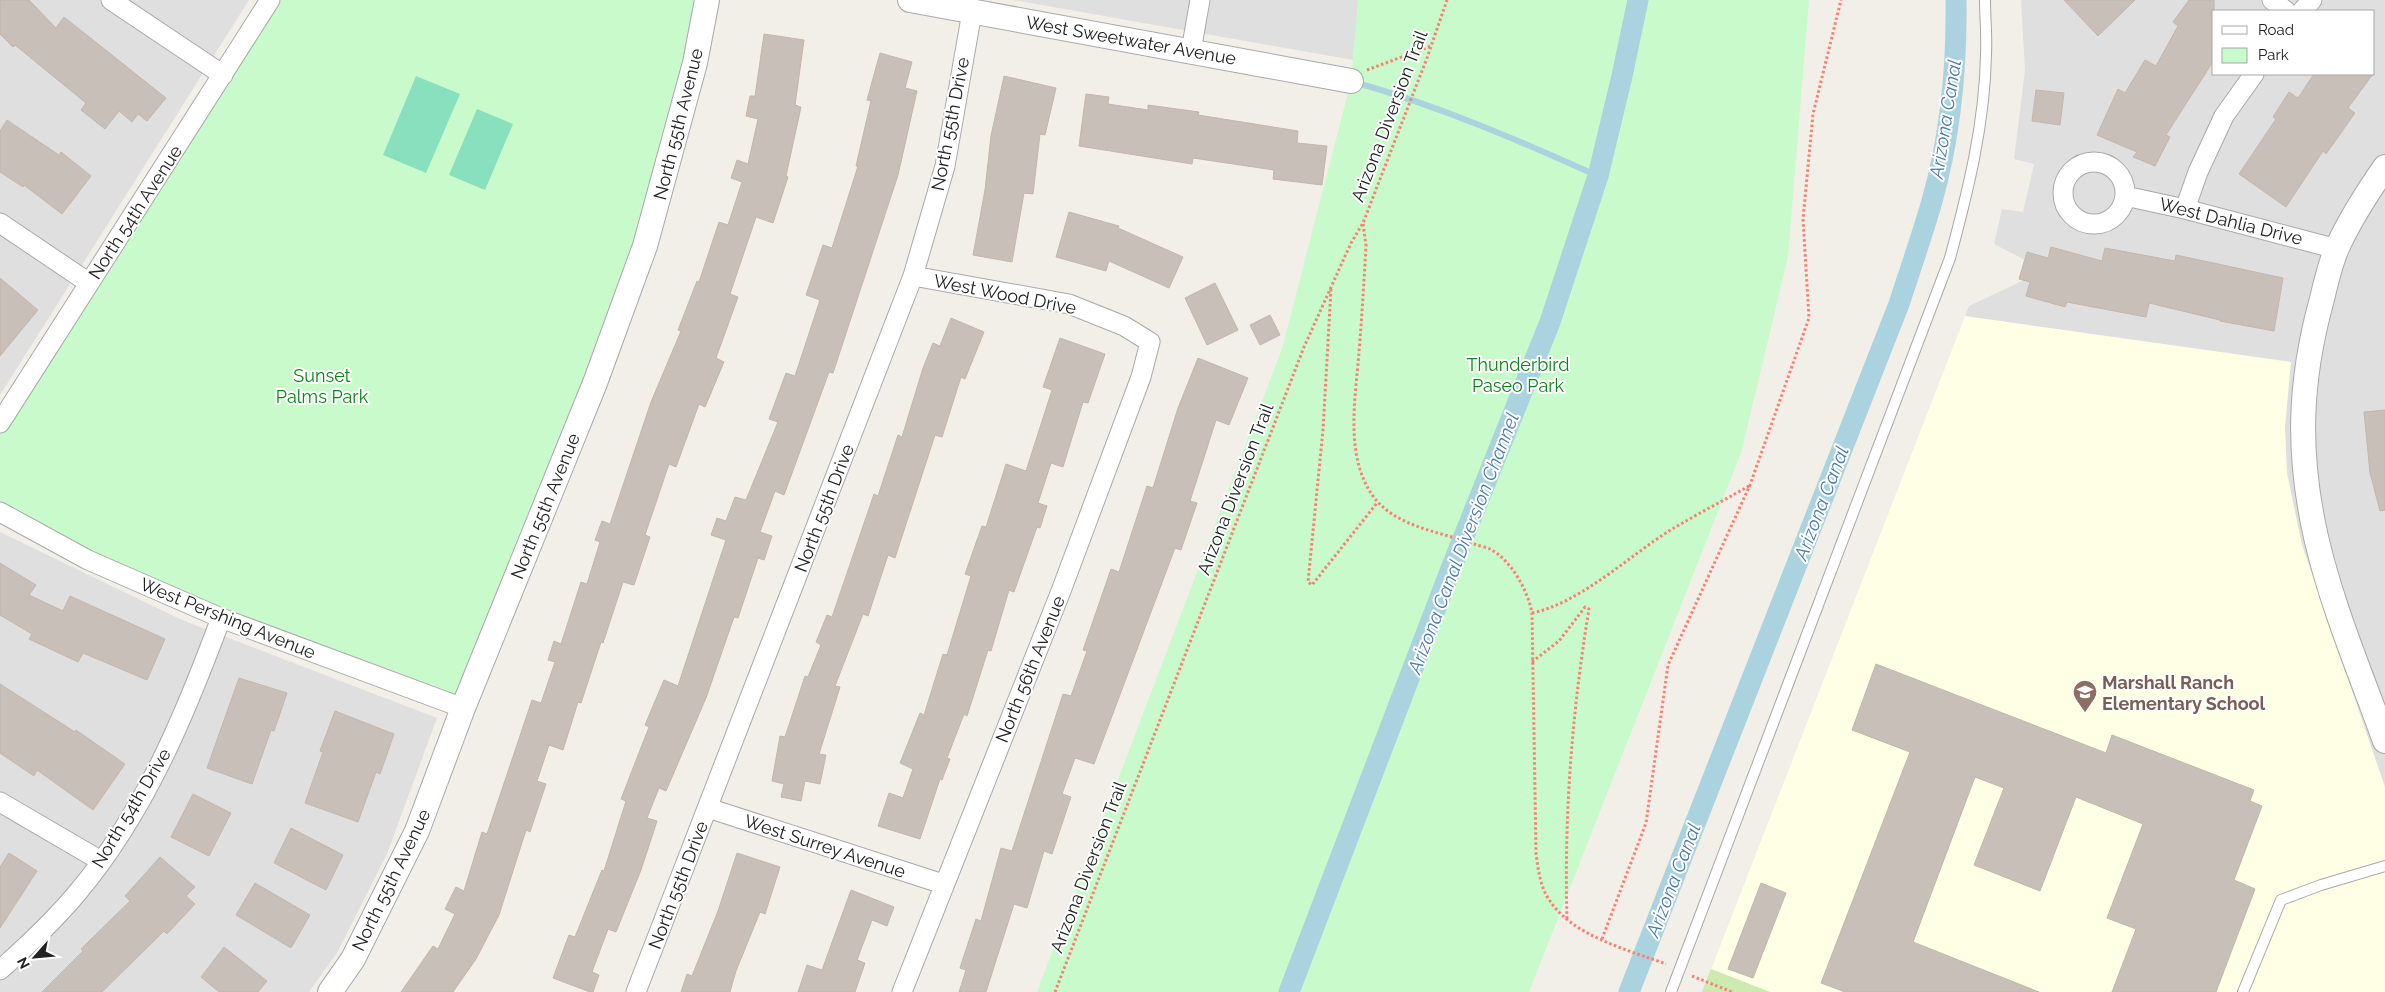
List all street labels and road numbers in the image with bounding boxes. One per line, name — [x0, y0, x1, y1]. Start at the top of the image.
street label: West Sweetwater Avenue — [1024, 11, 1238, 69]
street label: Arizona Diversion Trail — [1347, 27, 1431, 205]
street label: North 55th Avenue — [649, 46, 707, 202]
street label: North 55th Drive — [927, 55, 973, 193]
street label: North 54th Avenue — [84, 141, 186, 283]
street label: West Dahlia Drive — [2157, 193, 2305, 249]
street label: West Wood Drive — [932, 270, 1078, 318]
street label: Arizona Diversion Trail — [1193, 400, 1277, 578]
street label: North 55th Avenue — [506, 430, 584, 582]
street label: North 55th Drive — [790, 441, 858, 575]
street label: West Pershing Avenue — [137, 573, 319, 663]
street label: North 56th Avenue — [991, 592, 1069, 745]
street label: North 54th Drive — [87, 744, 175, 872]
street label: Arizona Diversion Trail — [1046, 778, 1130, 956]
street label: North 55th Avenue — [348, 805, 435, 954]
street label: West Surrey Avenue — [742, 810, 909, 882]
street label: North 55th Drive — [644, 818, 712, 952]

